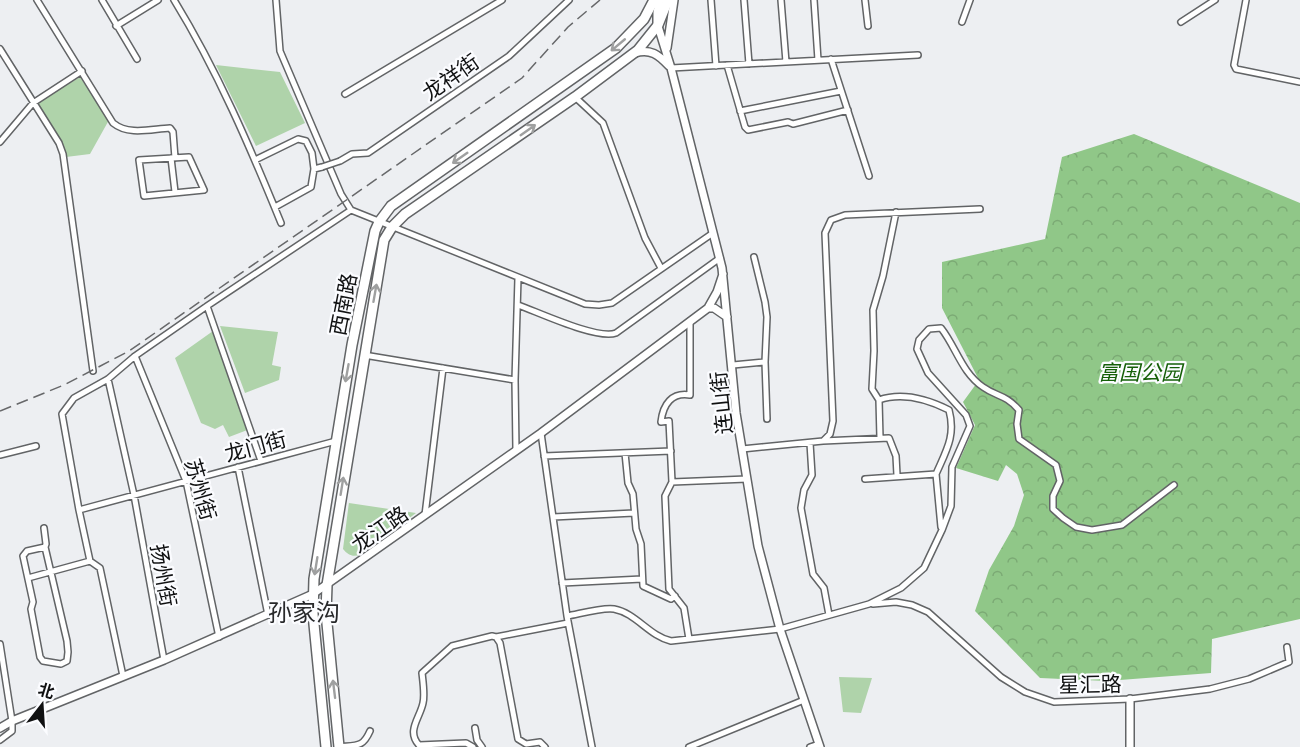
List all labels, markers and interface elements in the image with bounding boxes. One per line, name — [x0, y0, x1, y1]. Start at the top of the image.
one-way arrow — [610, 39, 626, 52]
street label: 龙祥街 — [416, 46, 484, 106]
one-way arrow — [519, 124, 536, 136]
one-way arrow — [452, 152, 468, 164]
street label: 西南路 — [321, 270, 363, 338]
one-way arrow — [370, 284, 381, 304]
park label: 富国公园 — [1098, 356, 1185, 386]
one-way arrow — [341, 363, 352, 382]
street label: 连山街 — [702, 370, 738, 436]
street label: 龙门街 — [221, 422, 289, 468]
street label: 苏州街 — [179, 455, 225, 523]
one-way arrow — [337, 476, 348, 496]
street label: 龙江路 — [345, 498, 413, 558]
street label: 扬州街 — [145, 541, 185, 609]
one-way arrow — [311, 555, 322, 575]
district label: 孙家沟 — [268, 593, 340, 628]
street label: 星汇路 — [1058, 667, 1122, 699]
north arrow — [12, 675, 72, 735]
text: 北 — [36, 676, 58, 704]
one-way arrow — [328, 679, 339, 699]

